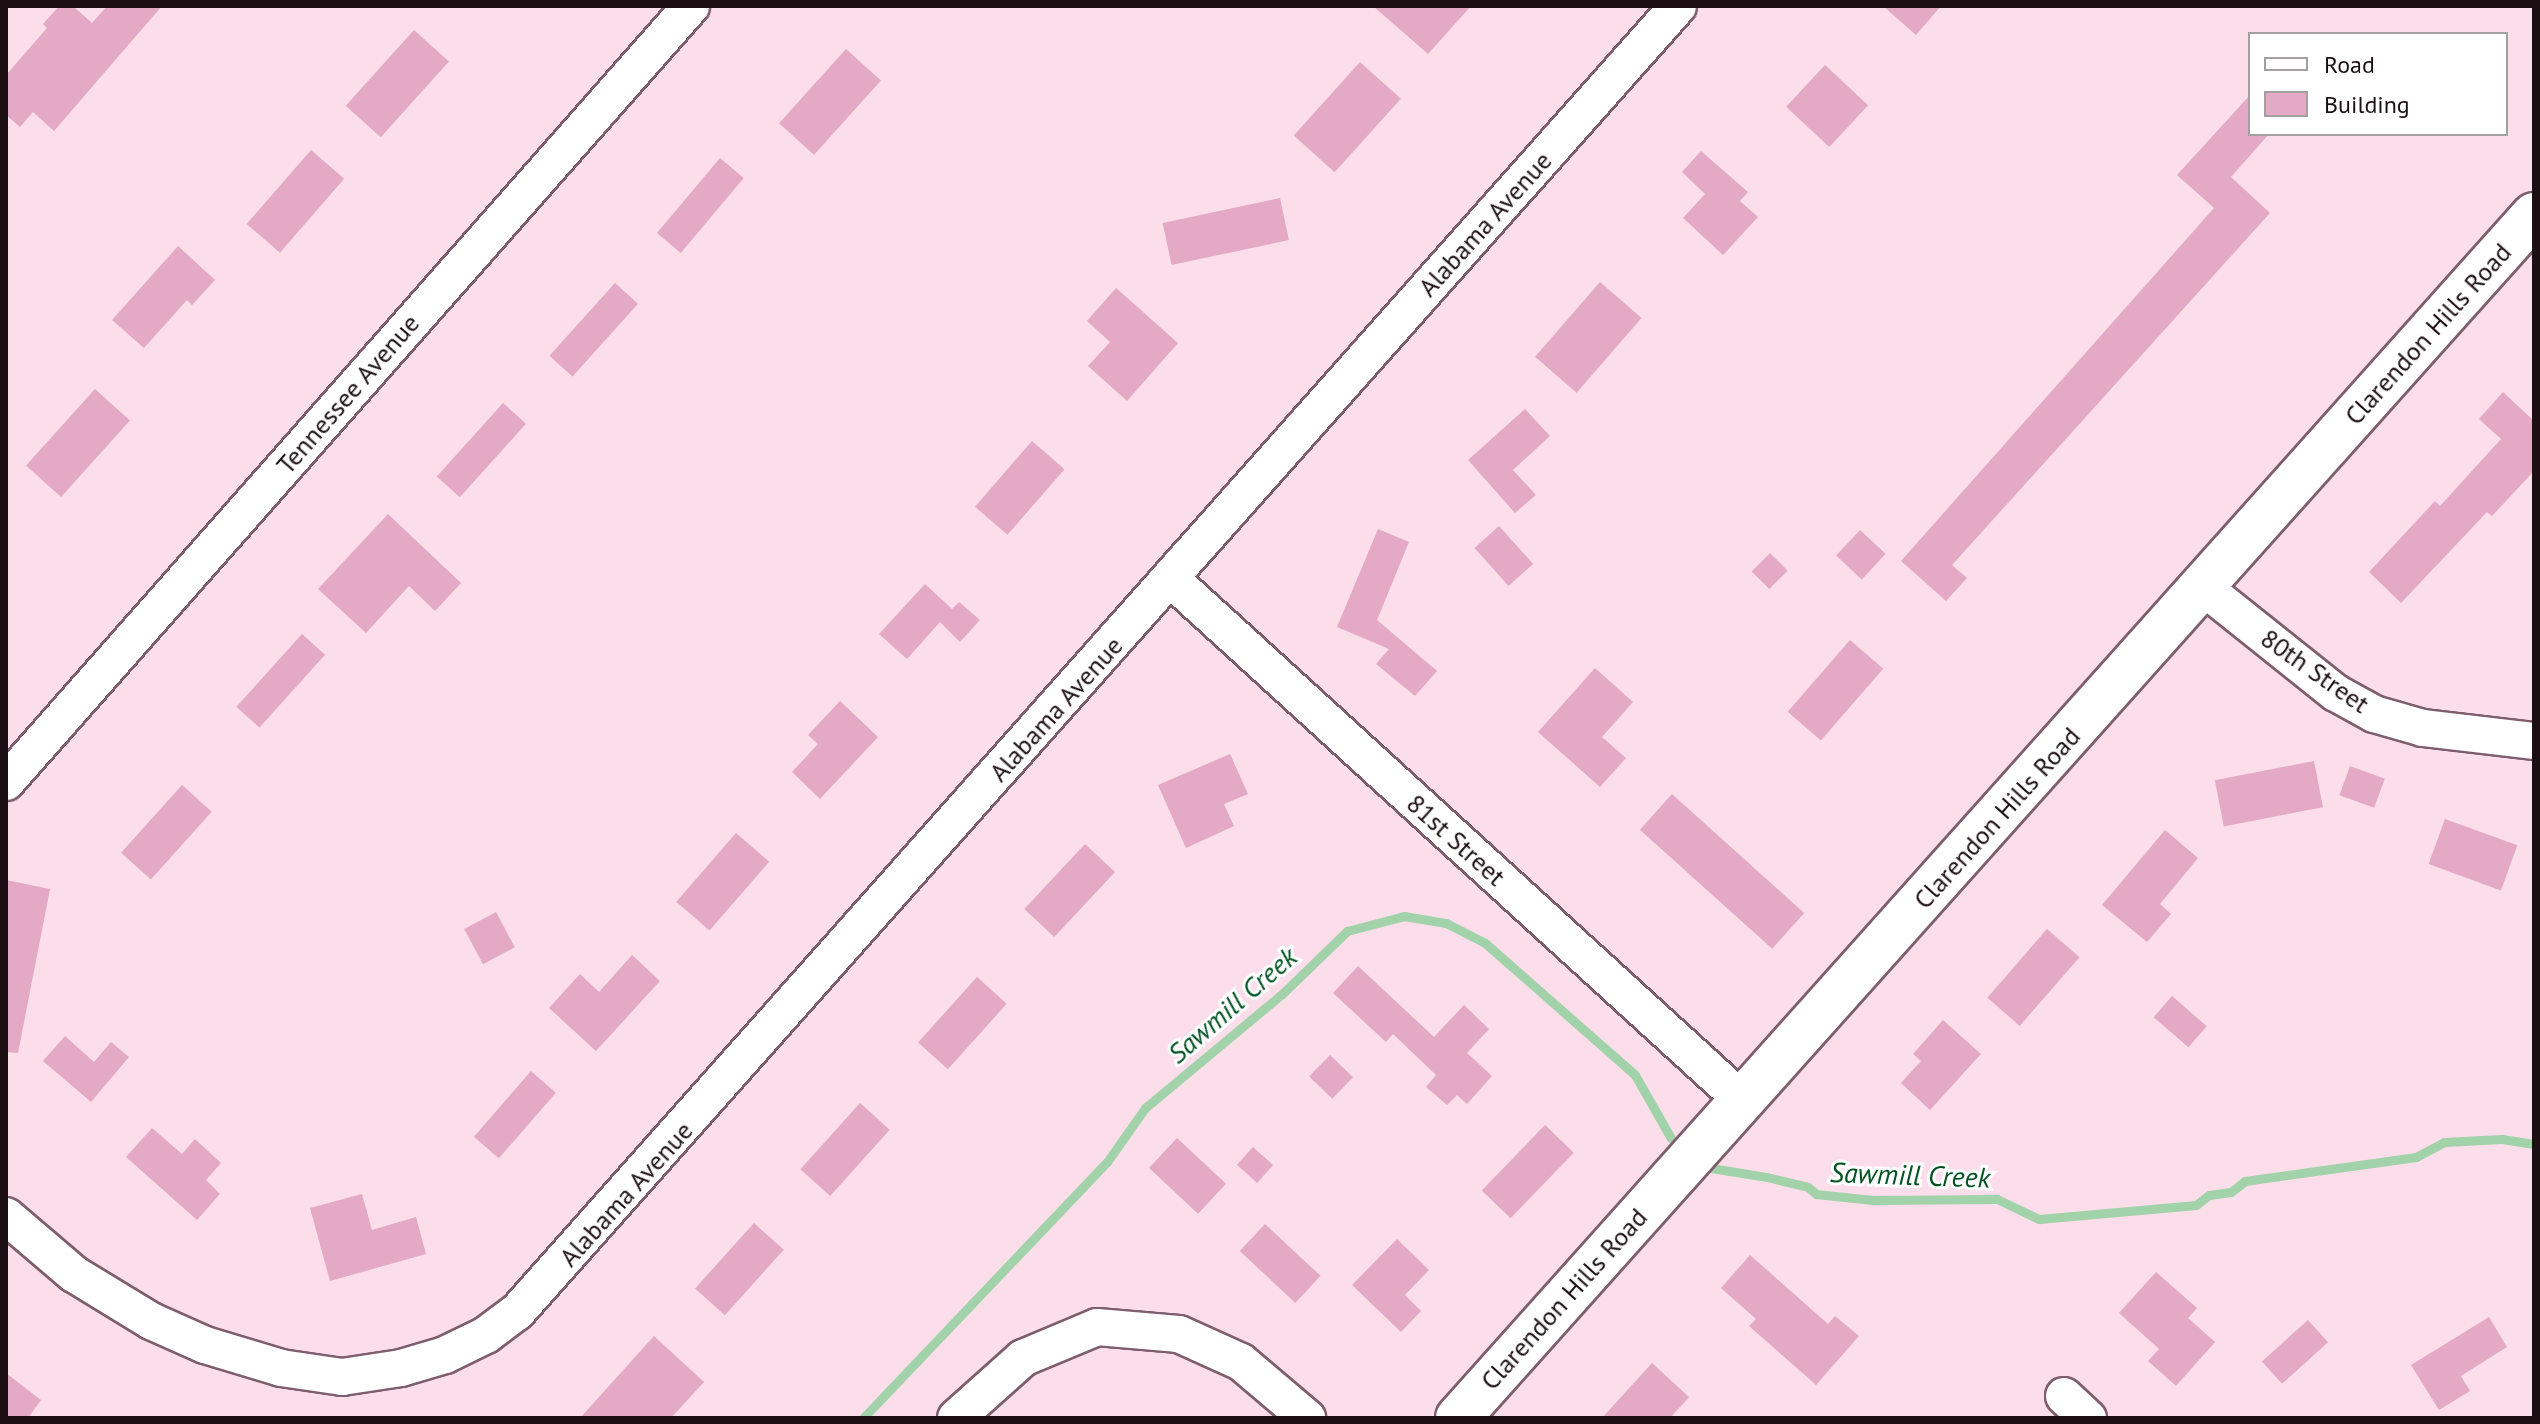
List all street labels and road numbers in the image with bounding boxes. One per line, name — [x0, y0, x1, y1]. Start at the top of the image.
street label: Alabama Avenue — [1412, 145, 1558, 303]
street label: Clarendon Hills Road — [2338, 237, 2518, 431]
street label: Tennessee Avenue — [270, 307, 426, 481]
street label: 80th Street — [2255, 622, 2375, 720]
street label: Alabama Avenue — [983, 630, 1129, 788]
street label: Clarendon Hills Road — [1907, 721, 2087, 915]
street label: 81st Street — [1400, 788, 1512, 892]
street label: Alabama Avenue — [553, 1115, 699, 1273]
street label: Clarendon Hills Road — [1474, 1202, 1654, 1396]

